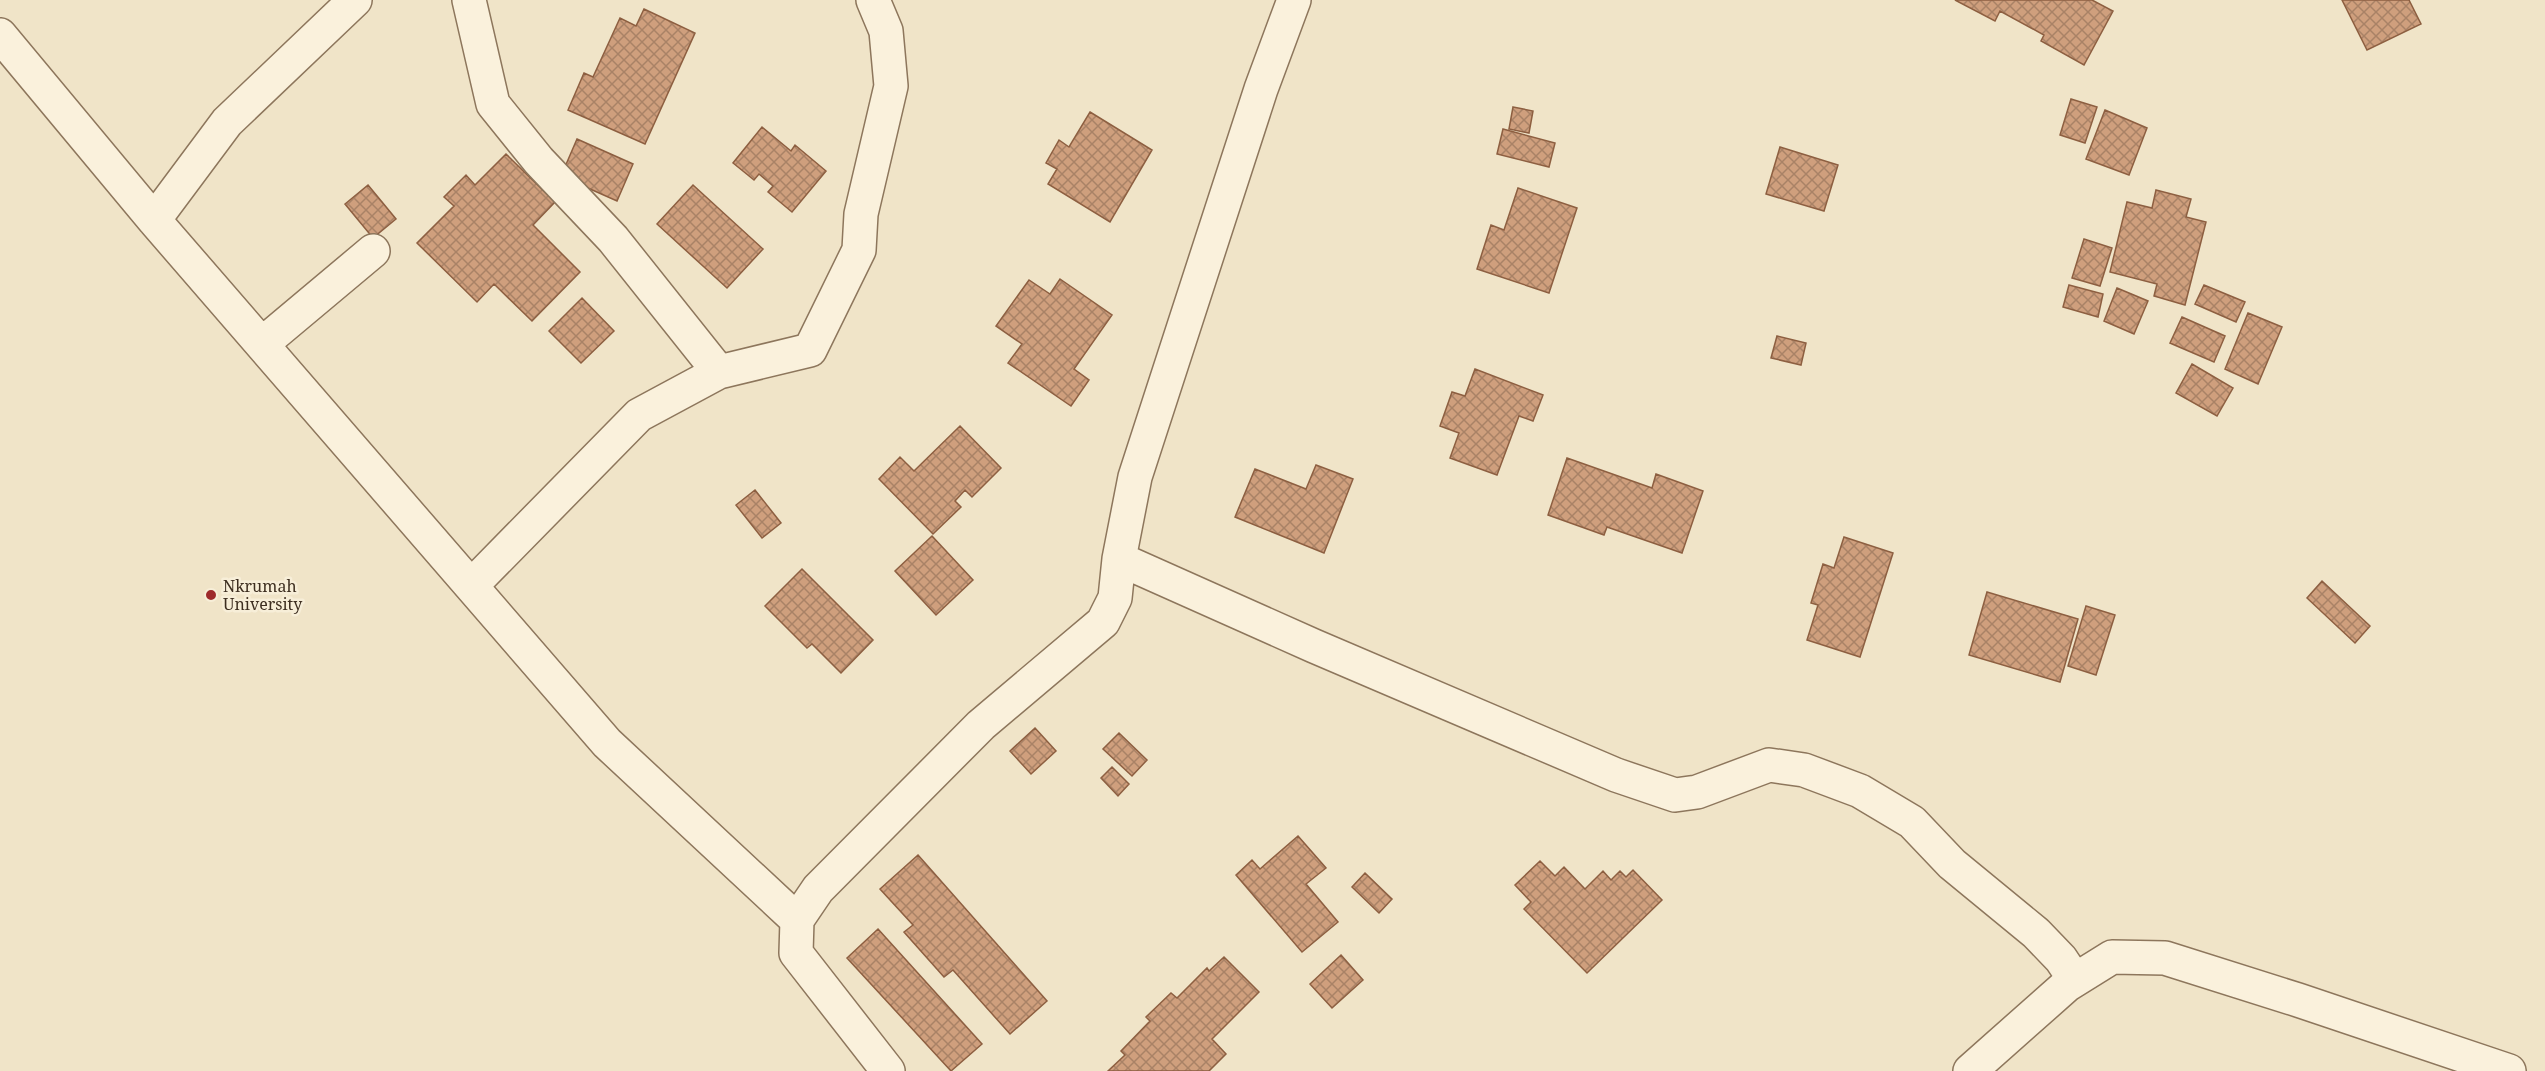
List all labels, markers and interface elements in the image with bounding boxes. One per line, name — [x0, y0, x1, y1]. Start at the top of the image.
place label: Nkrumah University — [223, 575, 303, 615]
marker: Nkrumah University — [204, 588, 218, 602]

